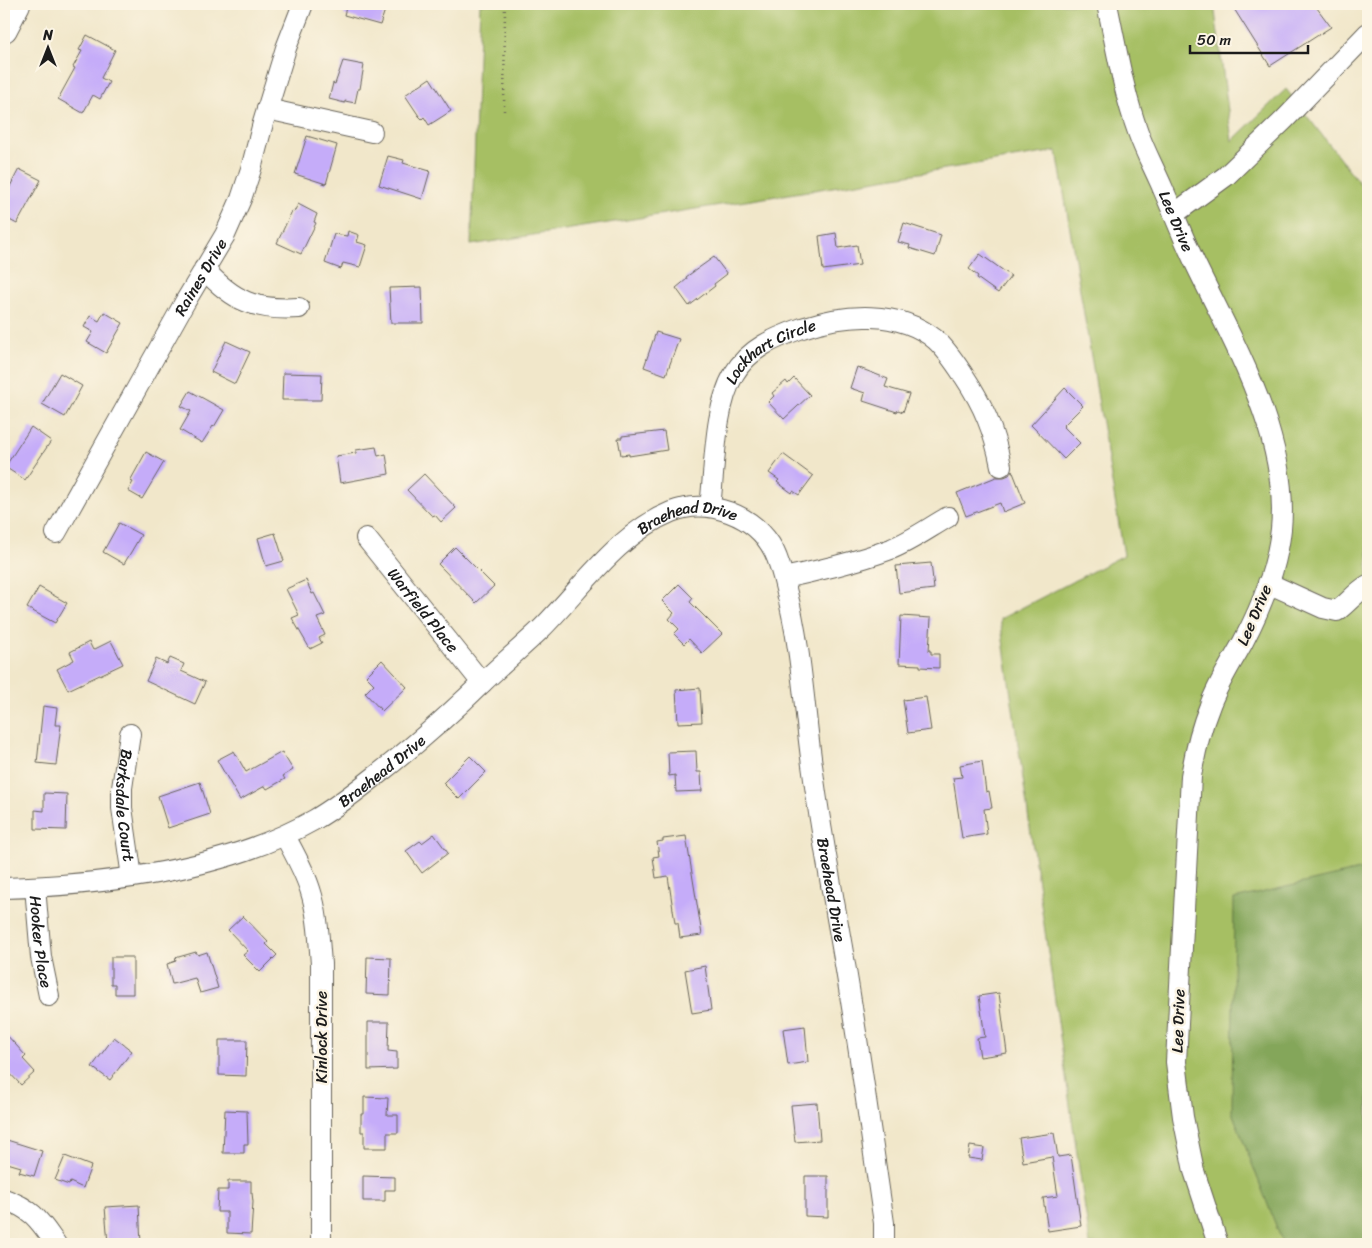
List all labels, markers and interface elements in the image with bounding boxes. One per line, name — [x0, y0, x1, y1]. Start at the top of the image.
north arrow — [22, 22, 72, 72]
scale bar — [1190, 22, 1307, 54]
text: N — [42, 23, 53, 48]
text: 50 m — [1197, 27, 1232, 53]
street label: Lee Drive — [1151, 186, 1203, 257]
street label: Raines Drive — [166, 232, 235, 321]
street label: Lockhart Circle — [716, 310, 819, 389]
street label: Braehead Drive — [630, 492, 743, 542]
street label: Warfield Place — [380, 561, 467, 659]
street label: Lee Drive — [1228, 580, 1280, 650]
street label: Braehead Drive — [331, 726, 432, 815]
street label: Barksdale Court — [107, 747, 144, 863]
street label: Braehead Drive — [809, 835, 855, 944]
street label: Hooker Place — [21, 894, 61, 991]
street label: Lee Drive — [1162, 988, 1194, 1054]
street label: Kinlock Drive — [307, 991, 336, 1083]

